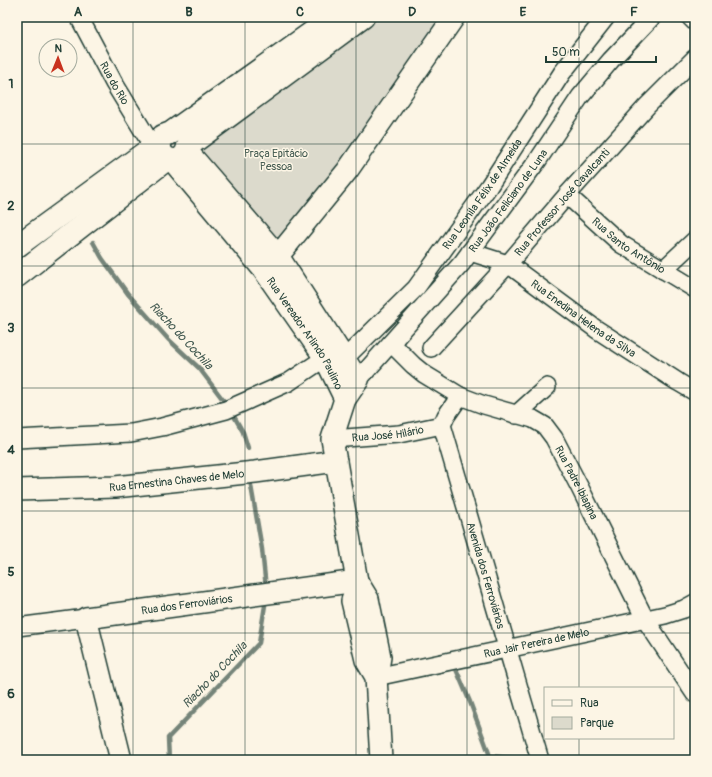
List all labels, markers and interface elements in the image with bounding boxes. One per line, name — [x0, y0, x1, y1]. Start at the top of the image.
text: A — [74, 4, 83, 20]
text: B — [185, 4, 193, 20]
text: C — [296, 4, 304, 20]
text: D — [408, 4, 416, 20]
text: E — [520, 4, 527, 20]
text: F — [630, 4, 638, 20]
north arrow — [38, 38, 78, 78]
scale bar — [546, 38, 656, 64]
text: N — [54, 42, 63, 55]
text: 50 m — [552, 45, 580, 60]
street label: Rua do Rio — [97, 59, 132, 107]
text: 1 — [8, 76, 14, 92]
street label: Rua Leonila Félix de Almeida — [439, 136, 524, 252]
street label: Rua Professor José Cavalcanti — [511, 146, 612, 258]
park label: Praça Epitácio Pessoa — [244, 147, 308, 173]
street label: Rua João Feliciano de Luna — [466, 147, 550, 255]
text: 2 — [7, 198, 15, 214]
street label: Rua Santo Antônio — [590, 215, 668, 276]
street label: Rua Vereador Arlindo Paulino — [264, 275, 346, 392]
street label: Rua Enedina Helena da Silva — [529, 277, 639, 360]
water label: Riacho do Cochila — [146, 299, 217, 374]
text: 3 — [7, 320, 15, 336]
street label: Rua José Hilário — [351, 423, 425, 444]
text: 4 — [7, 442, 15, 458]
street label: Rua Padre Ibiapina — [553, 443, 601, 522]
street label: Rua Ernestina Chaves de Melo — [109, 467, 245, 494]
street label: Avenida dos Ferroviários — [464, 521, 508, 630]
text: 5 — [7, 564, 15, 580]
street label: Rua dos Ferroviários — [140, 592, 233, 617]
street label: Rua Jair Pereira de Melo — [482, 625, 590, 660]
water label: Riacho do Cochila — [180, 638, 251, 711]
text: 6 — [7, 686, 15, 702]
legend — [544, 687, 674, 739]
text: Rua — [580, 696, 599, 711]
text: Parque — [580, 716, 614, 731]

